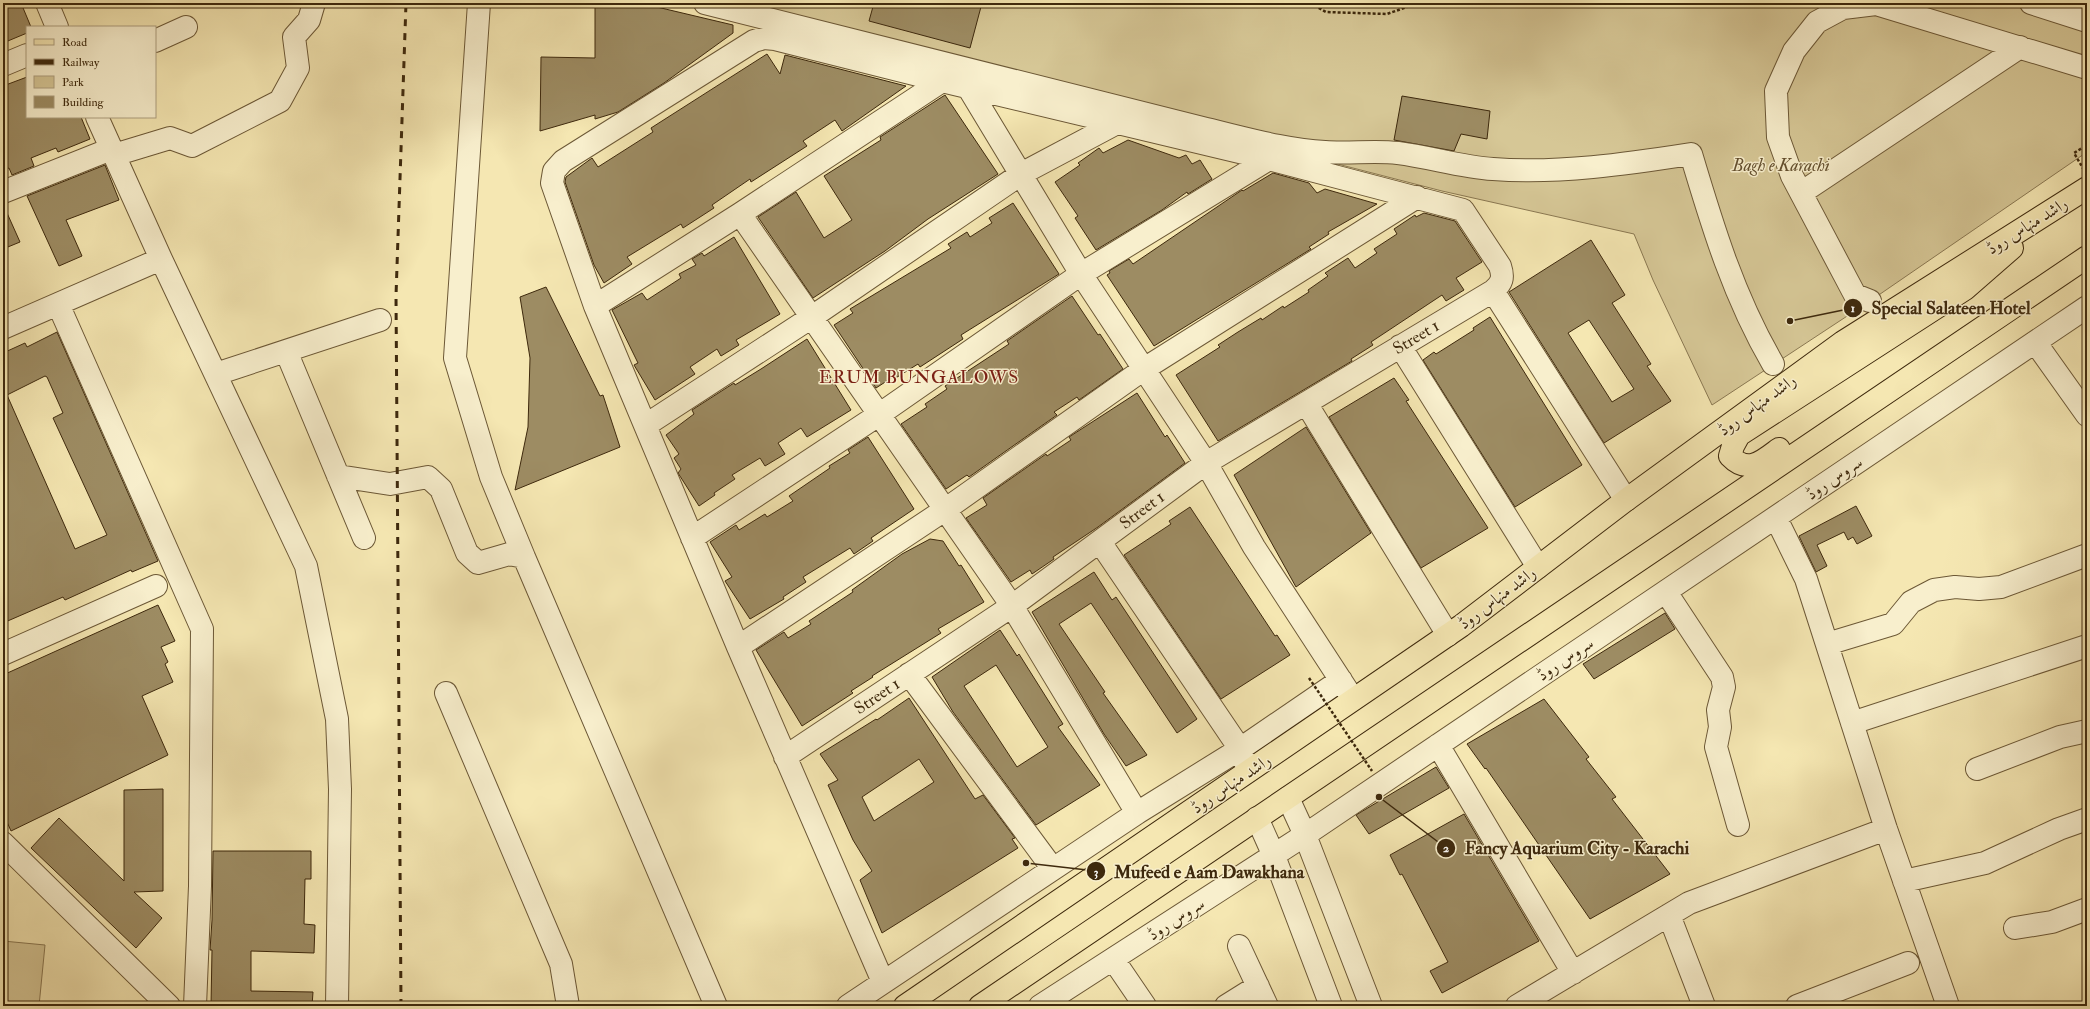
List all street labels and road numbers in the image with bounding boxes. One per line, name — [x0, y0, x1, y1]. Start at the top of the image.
street label: راشد منہاس روڈ — [1983, 193, 2071, 259]
street label: Street 1 — [1389, 315, 1443, 359]
street label: راشد منہاس روڈ — [1714, 370, 1800, 440]
street label: سروس روڈ — [1802, 451, 1867, 505]
street label: Street 1 — [1115, 486, 1169, 534]
street label: راشد منہاس روڈ — [1454, 562, 1540, 634]
street label: سروس روڈ — [1533, 632, 1598, 686]
street label: Street 1 — [850, 673, 904, 719]
street label: راشد منہاس روڈ — [1187, 750, 1275, 818]
street label: سروس روڈ — [1144, 893, 1209, 946]

